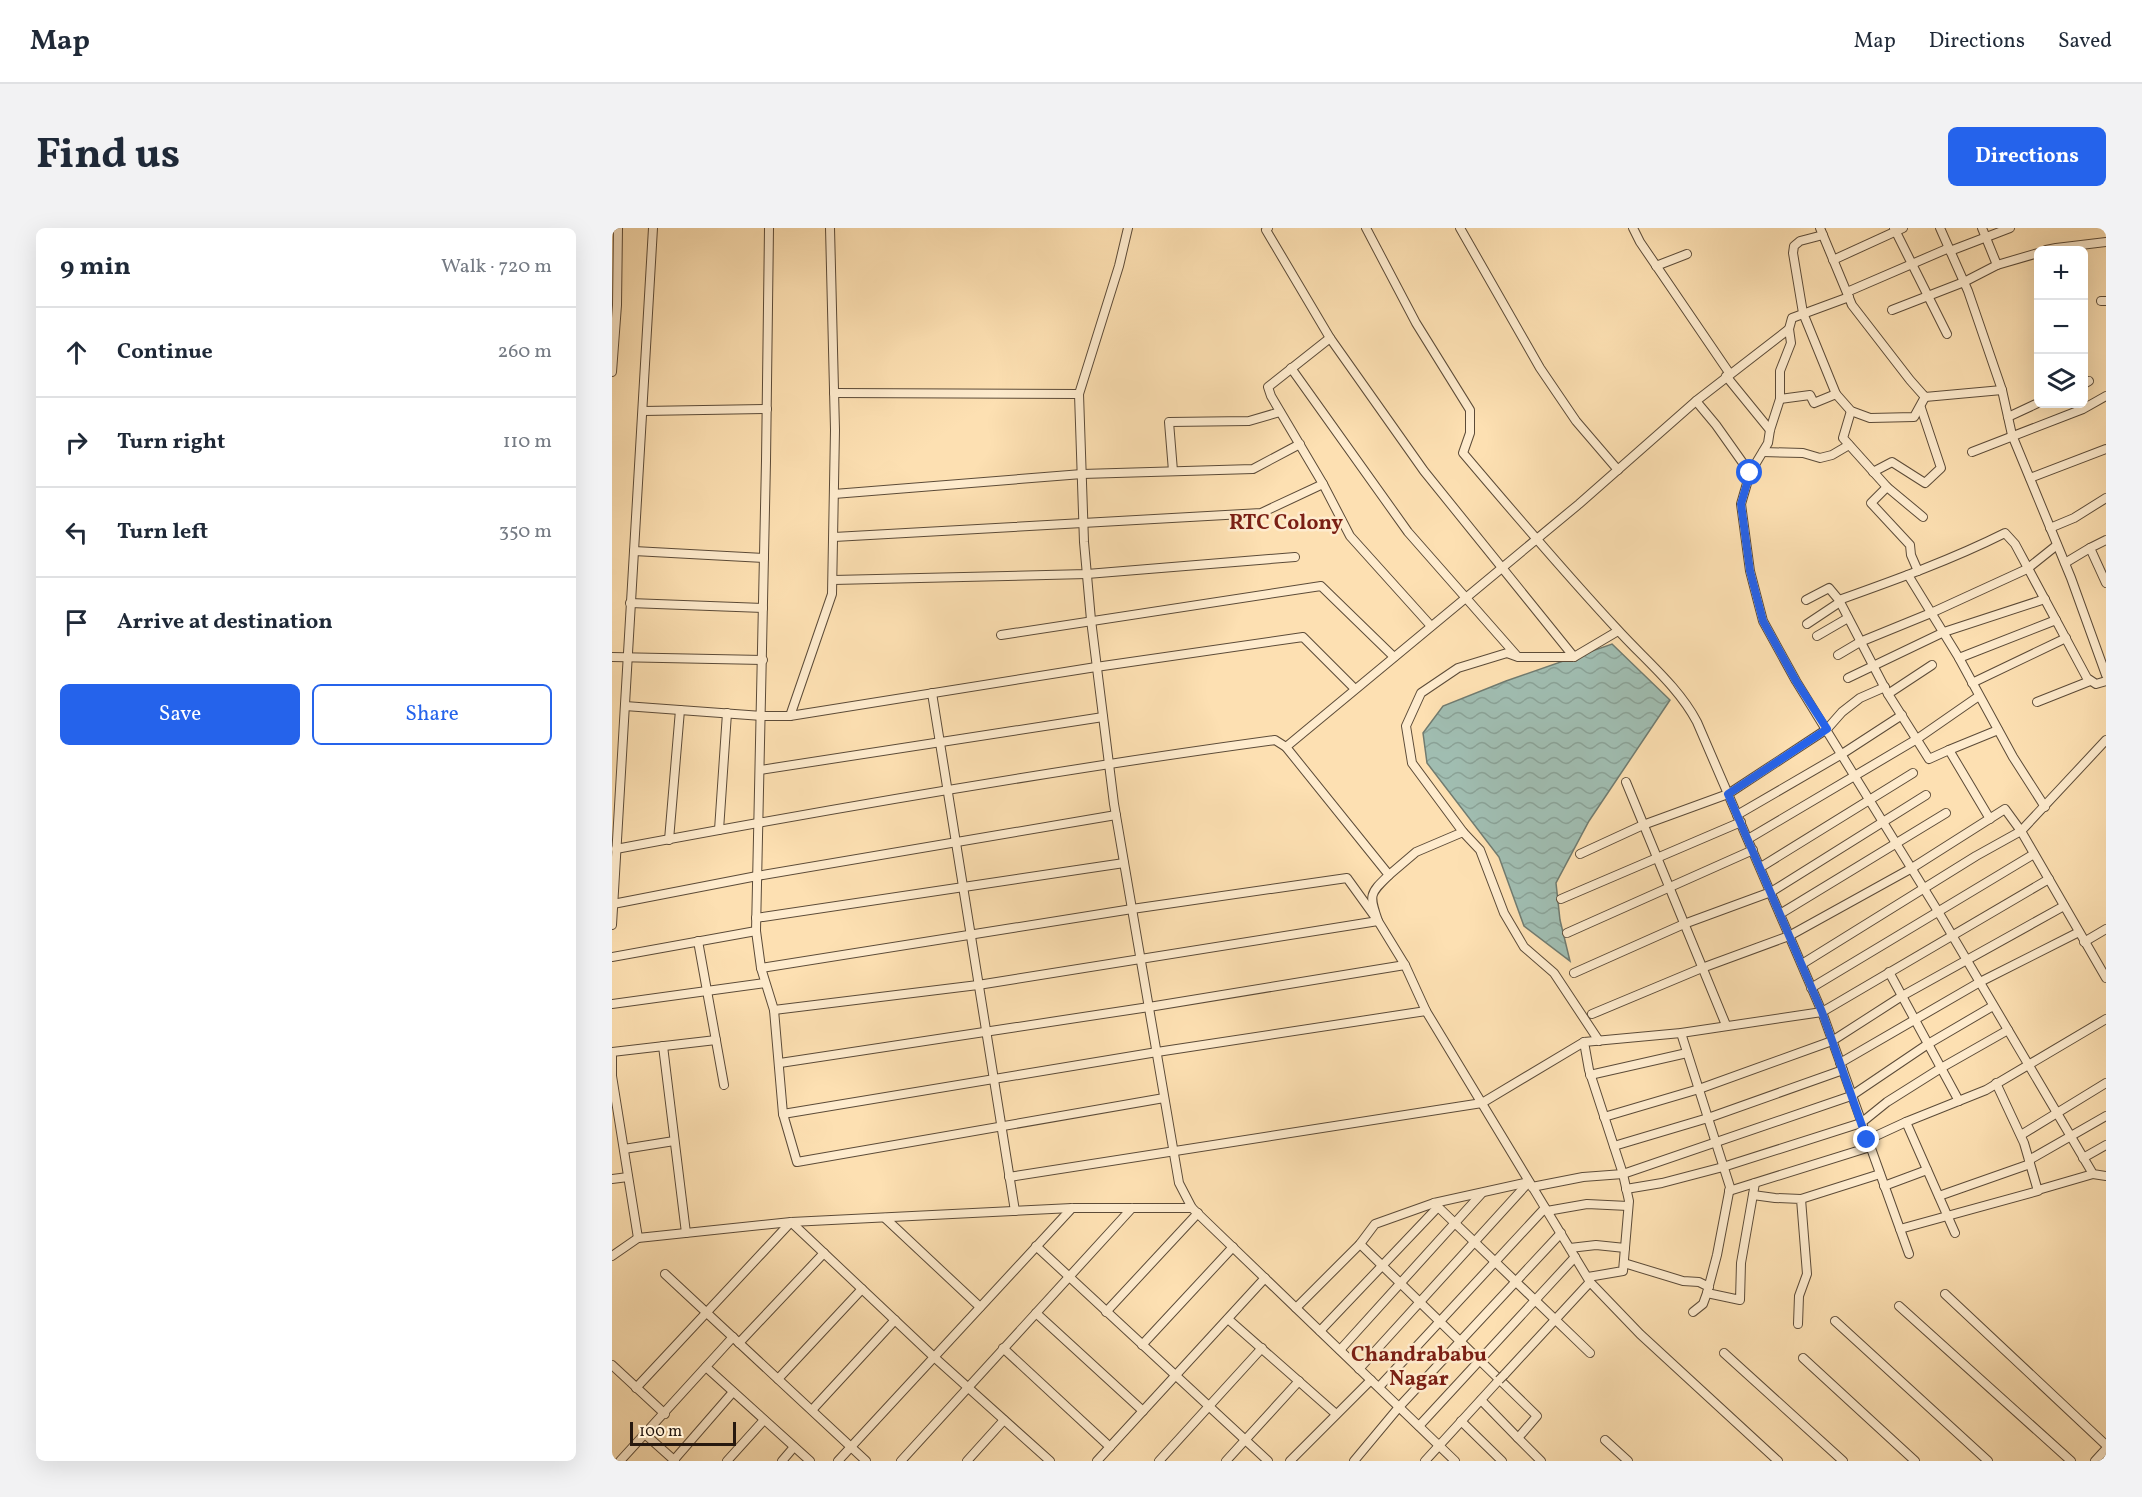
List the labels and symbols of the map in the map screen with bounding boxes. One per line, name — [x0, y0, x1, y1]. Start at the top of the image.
route start — [1736, 459, 1762, 485]
district label: RTC Colony — [1229, 509, 1343, 538]
route end — [1853, 1126, 1879, 1152]
district label: Chandrababu Nagar — [1351, 1341, 1487, 1394]
scale bar — [630, 1419, 736, 1446]

